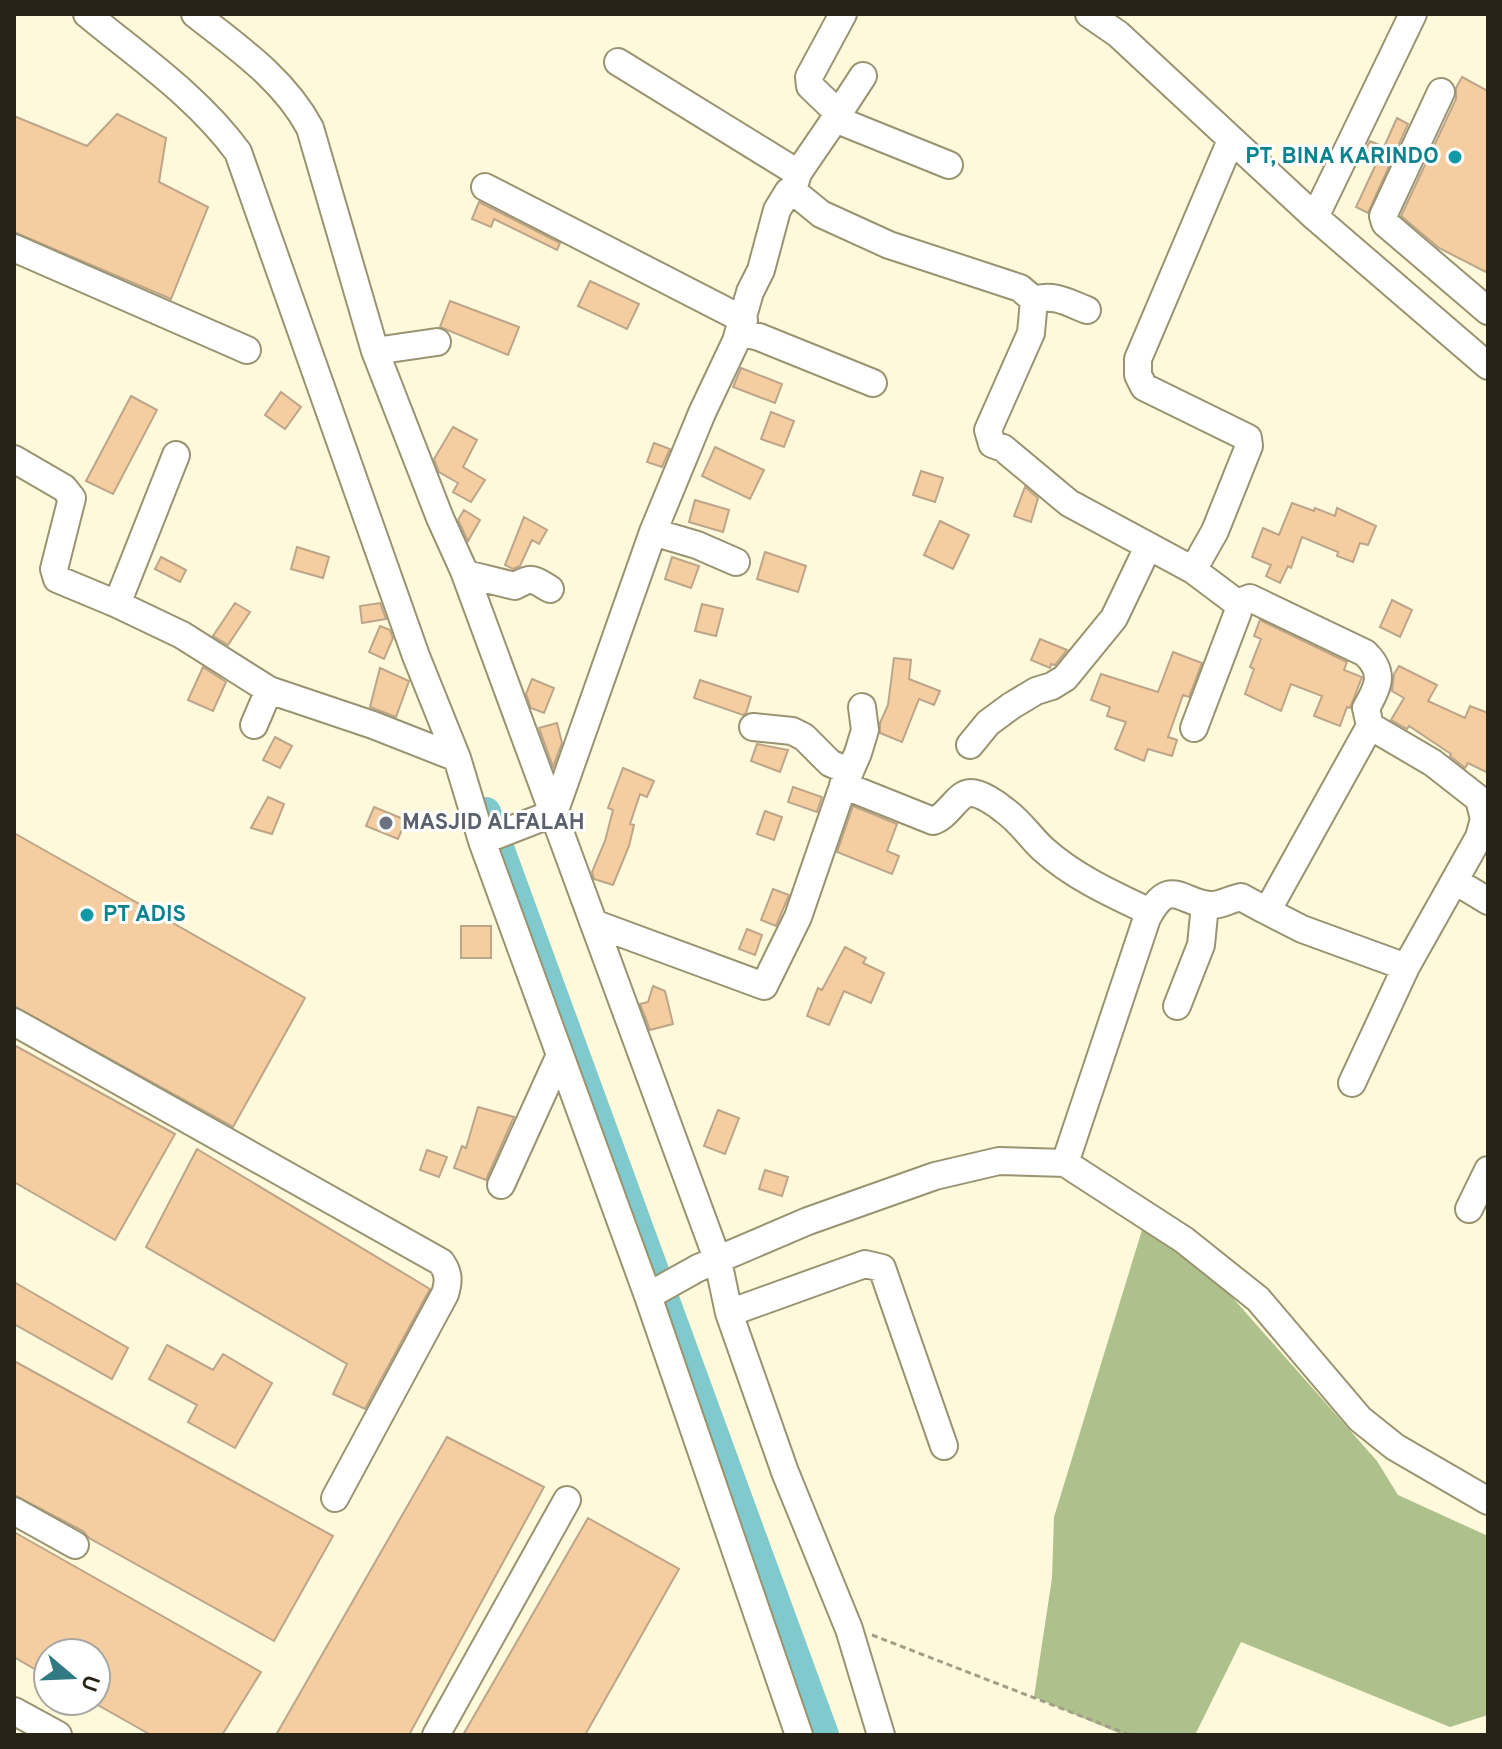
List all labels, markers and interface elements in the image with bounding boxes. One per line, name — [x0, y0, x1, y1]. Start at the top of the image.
place label: PT, BINA KARINDO — [1245, 144, 1439, 171]
marker: PT, BINA KARINDO — [1446, 148, 1464, 166]
place label: MASJID ALFALAH — [402, 810, 585, 837]
marker: MASJID ALFALAH — [377, 814, 395, 832]
place label: PT ADIS — [103, 902, 186, 929]
marker: PT ADIS — [78, 906, 96, 924]
north arrow — [32, 1637, 112, 1717]
text: U — [73, 1671, 104, 1695]

